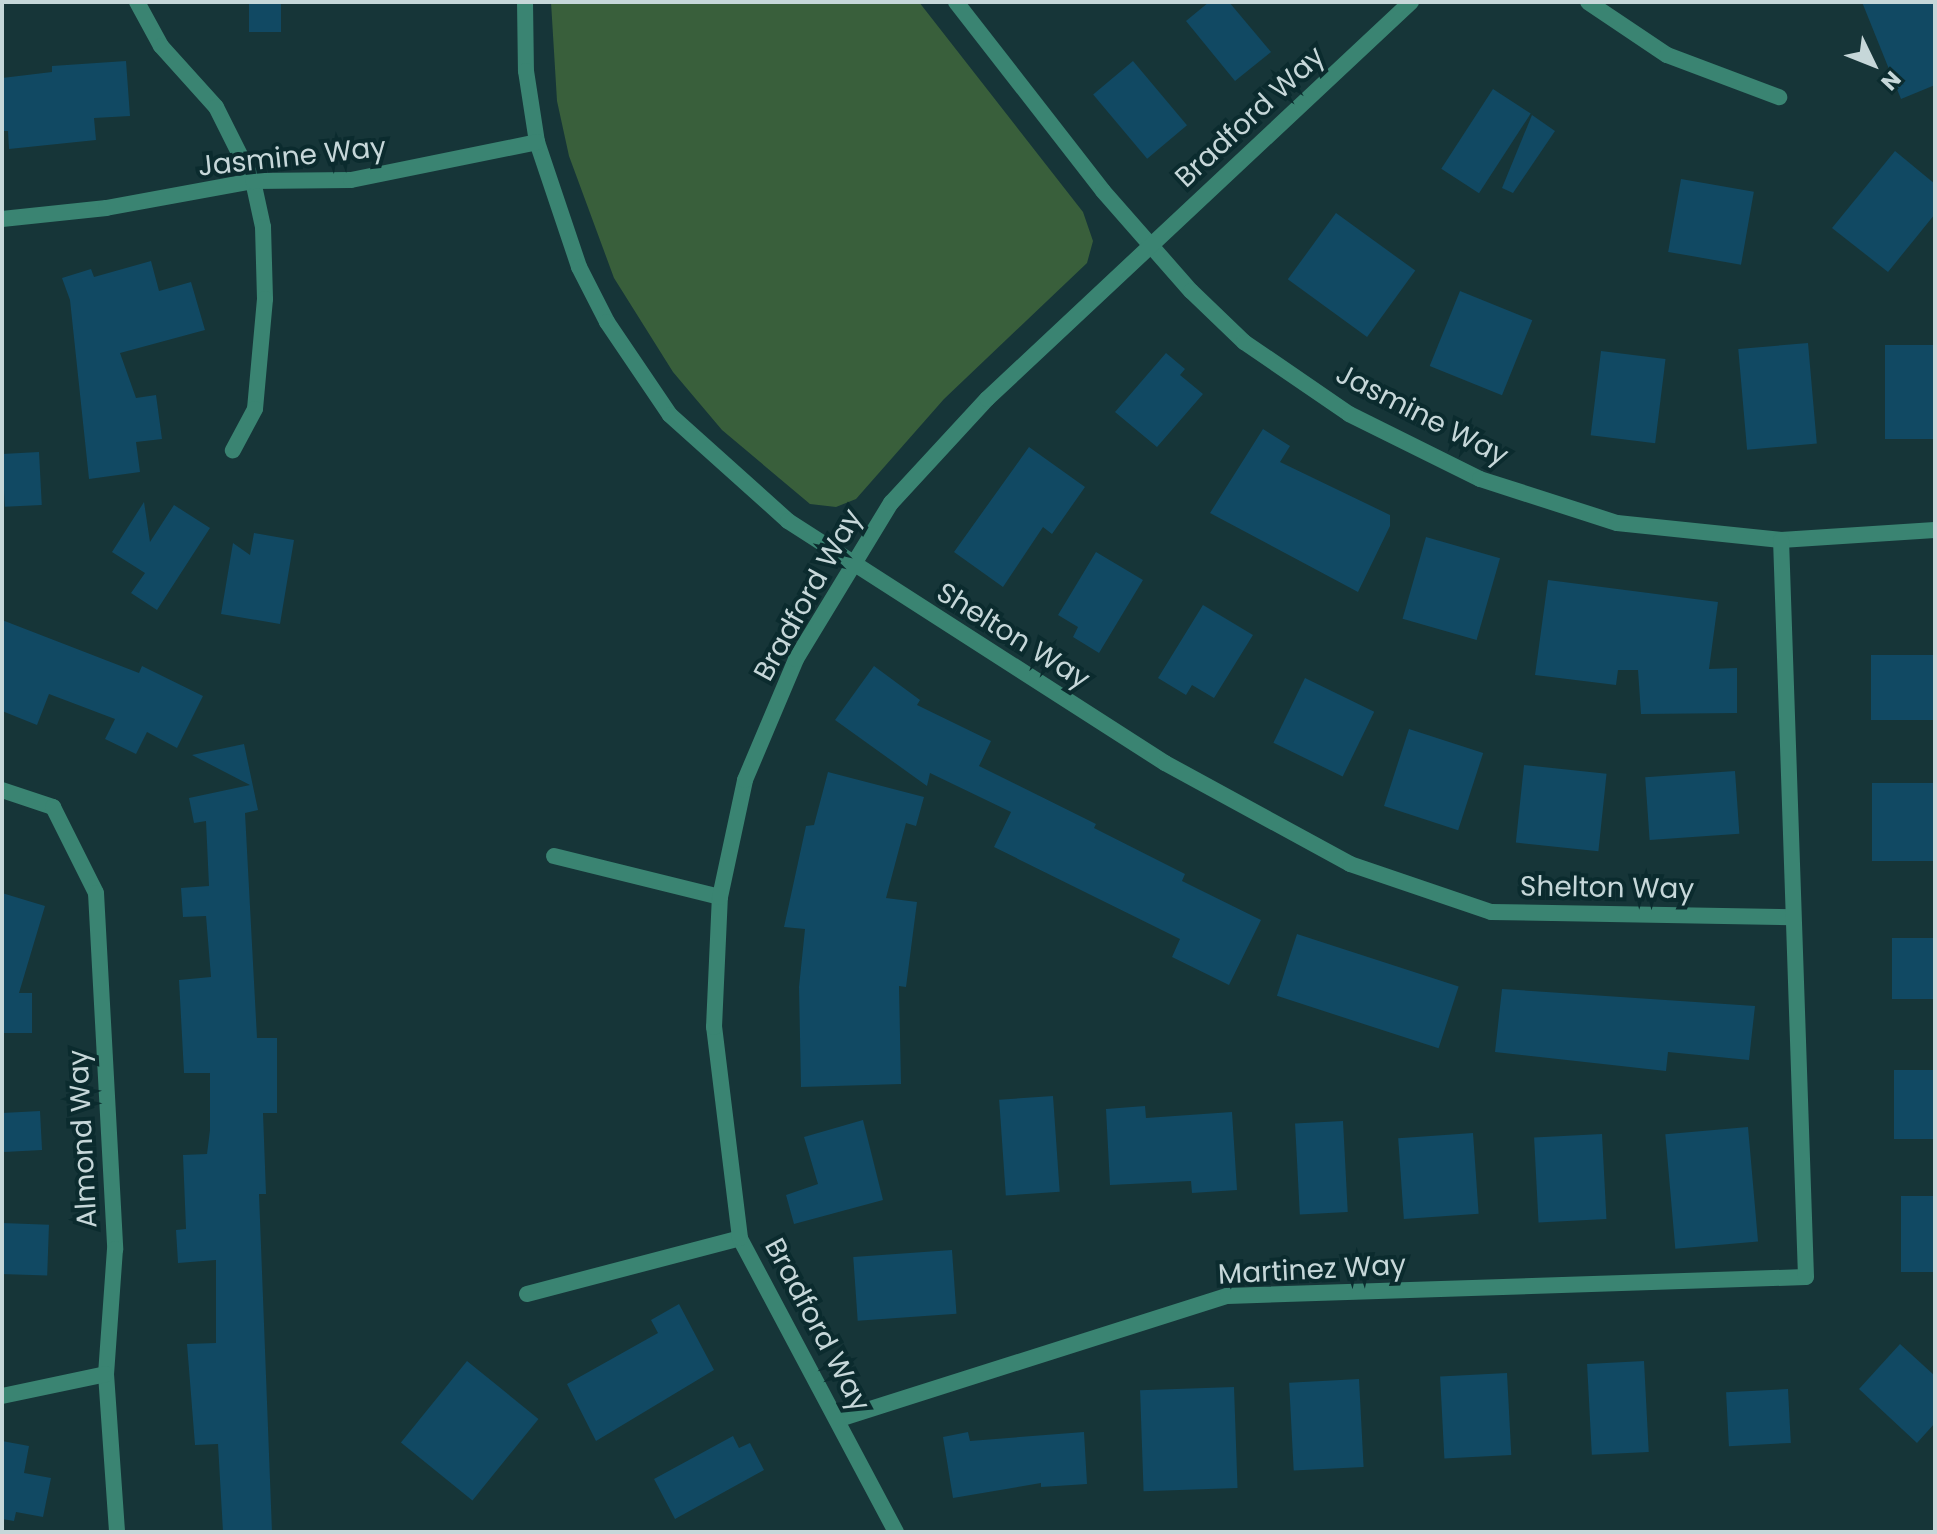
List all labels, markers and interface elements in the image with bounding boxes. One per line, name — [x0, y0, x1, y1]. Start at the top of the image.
north arrow — [1833, 24, 1913, 104]
street label: Bradford Way — [1169, 39, 1331, 195]
text: N — [1874, 64, 1908, 97]
street label: Jasmine Way — [196, 130, 388, 184]
street label: Jasmine Way — [1330, 357, 1514, 473]
street label: Bradford Way — [747, 503, 869, 687]
street label: Shelton Way — [930, 576, 1096, 696]
street label: Shelton Way — [1520, 870, 1694, 906]
street label: Almond Way — [62, 1049, 104, 1229]
street label: Bradford Way — [757, 1233, 877, 1417]
street label: Martinez Way — [1217, 1248, 1407, 1292]

